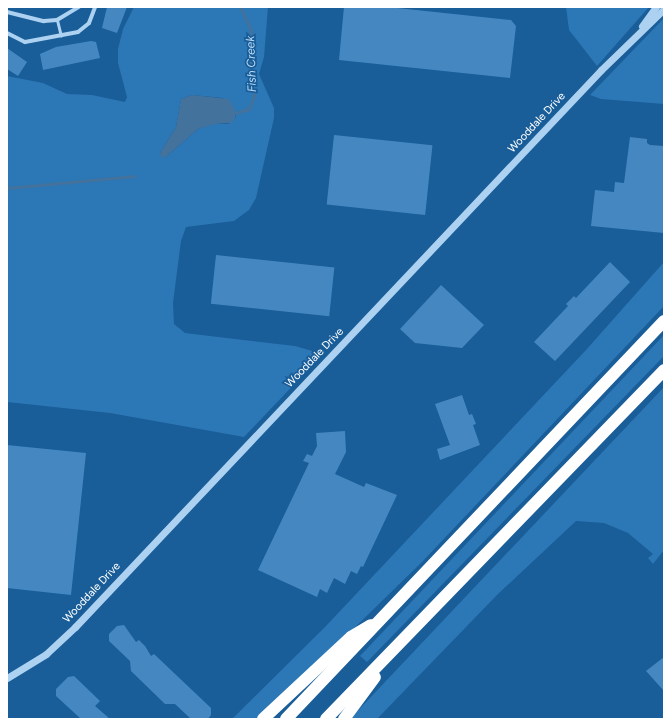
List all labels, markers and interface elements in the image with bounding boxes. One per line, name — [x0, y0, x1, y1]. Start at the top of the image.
water label: Fish Creek — [244, 36, 260, 92]
street label: Wooddale Drive — [506, 90, 568, 156]
street label: Wooddale Drive — [283, 325, 347, 391]
street label: Wooddale Drive — [61, 560, 123, 626]

